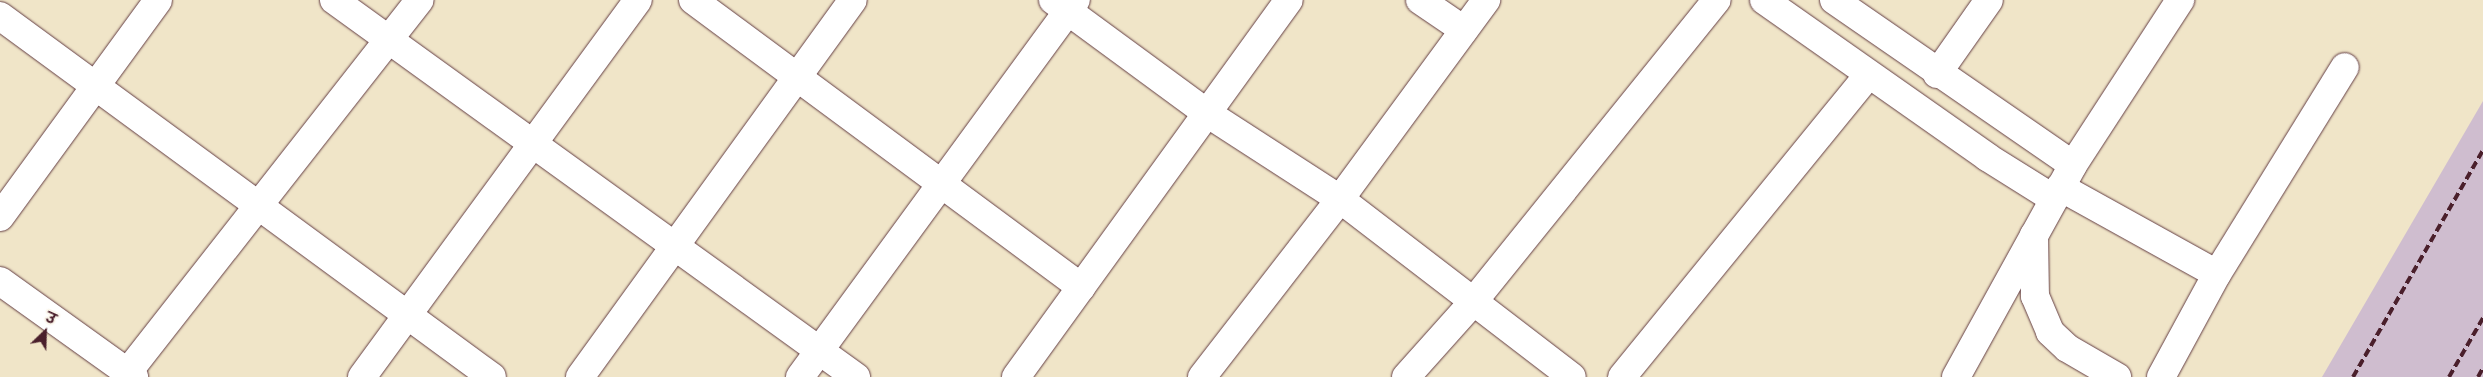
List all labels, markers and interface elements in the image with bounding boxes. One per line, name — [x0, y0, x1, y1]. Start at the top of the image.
north arrow — [20, 307, 70, 357]
text: उ — [43, 308, 59, 328]

